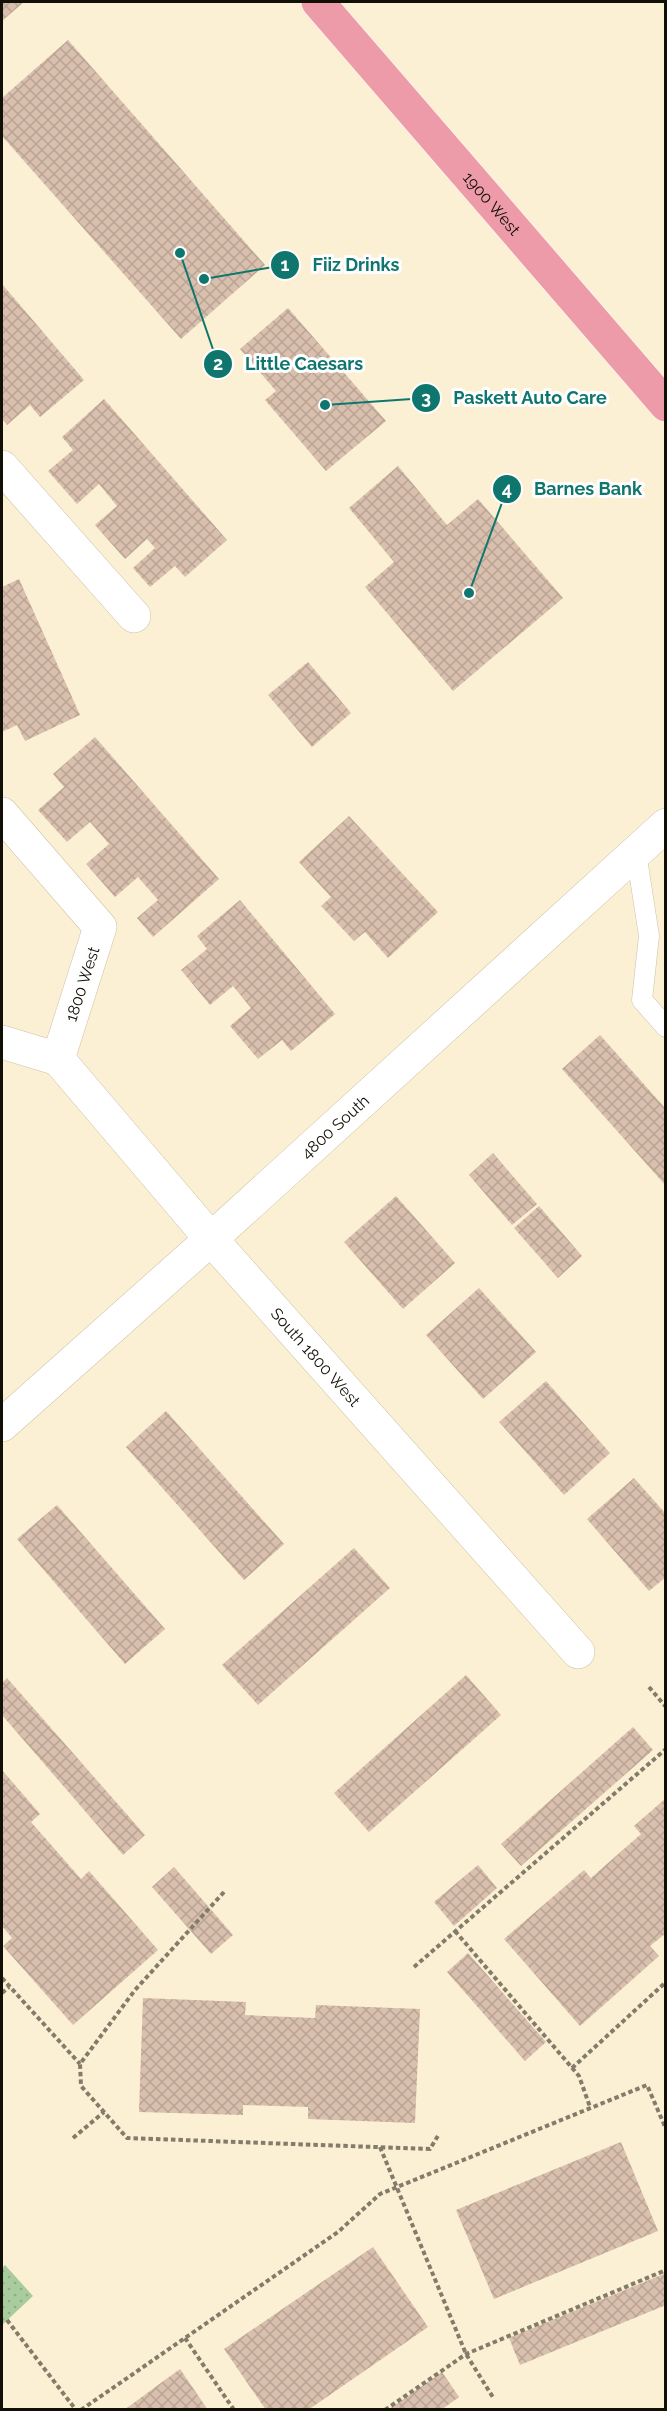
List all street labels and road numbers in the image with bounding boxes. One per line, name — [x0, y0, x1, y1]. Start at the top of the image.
street label: 1900 West — [459, 168, 524, 240]
street label: 1800 West — [61, 944, 104, 1024]
street label: 4800 South — [297, 1091, 373, 1163]
street label: South 1800 West — [267, 1304, 365, 1411]

